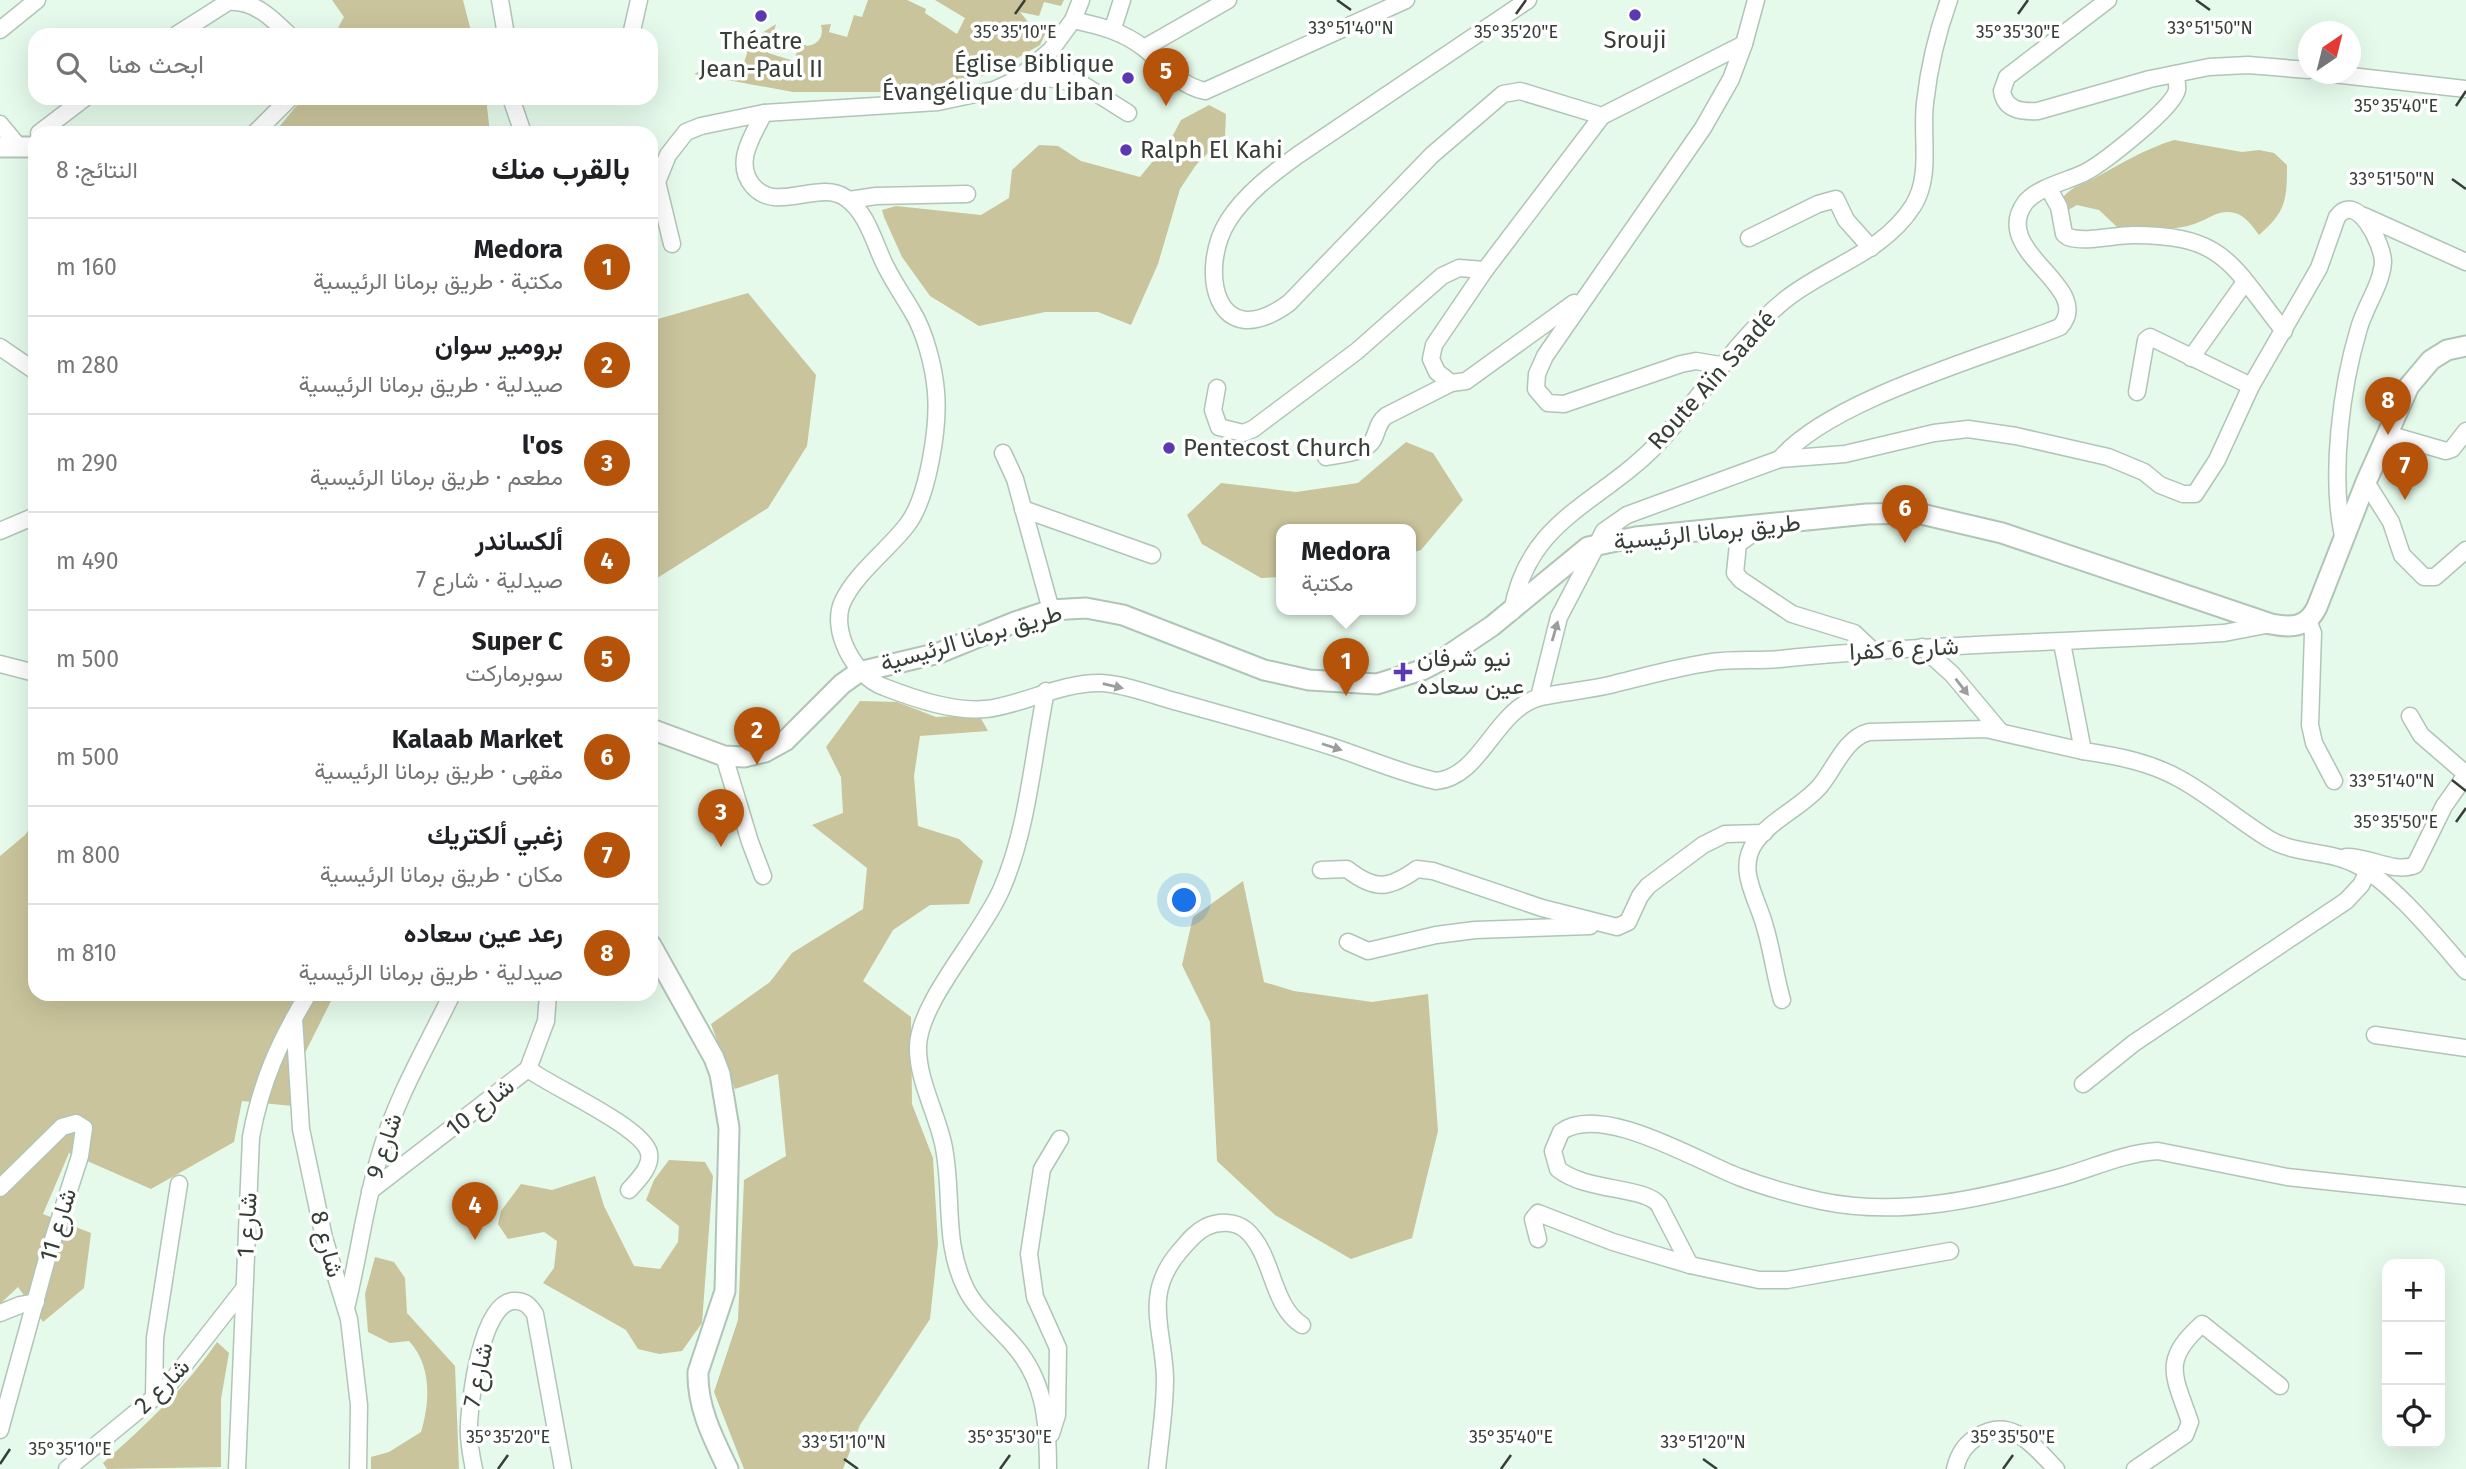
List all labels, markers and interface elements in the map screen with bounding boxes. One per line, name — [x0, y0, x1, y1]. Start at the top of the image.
marker: Srouji — [1627, 7, 1643, 23]
marker: Théatre Jean-Paul II — [753, 8, 769, 24]
text: 33°51'40"N — [1308, 17, 1394, 39]
text: 33°51'50"N — [2167, 17, 2253, 39]
text: 35°35'10"E — [973, 21, 1057, 43]
text: 35°35'20"E — [1474, 21, 1558, 43]
text: 35°35'30"E — [1976, 21, 2060, 43]
north arrow — [2298, 21, 2361, 84]
place label: Srouji — [1603, 26, 1667, 54]
place label: Théatre Jean-Paul II — [699, 27, 823, 83]
search box — [28, 28, 658, 105]
icon: search — [52, 48, 90, 86]
pin: 5 — [1143, 48, 1189, 106]
text: ابحث هنا — [108, 49, 204, 80]
place label: Église Biblique Évangélique du Liban — [882, 49, 1114, 106]
marker: Église Biblique Évangélique du Liban — [1120, 70, 1136, 86]
text: 35°35'40"E — [2354, 95, 2438, 117]
place label: Ralph El Kahi — [1140, 136, 1283, 164]
marker: Ralph El Kahi — [1118, 142, 1134, 158]
text: بالقرب منك — [491, 151, 630, 187]
text: النتائج: 8 — [56, 156, 138, 184]
text: 33°51'50"N — [2349, 168, 2435, 190]
text: Medora — [474, 234, 563, 265]
text: 160 m — [56, 253, 117, 281]
text: 1 — [602, 253, 612, 281]
text: مكتبة · طريق برمانا الرئيسية — [313, 267, 563, 295]
street label: Route Aïn Saadé — [1642, 305, 1782, 455]
text: برومير سوان — [435, 330, 563, 361]
text: 280 m — [56, 351, 119, 379]
text: 2 — [601, 351, 613, 379]
text: صيدلية · طريق برمانا الرئيسية — [299, 370, 563, 398]
pin: 8 — [2365, 377, 2411, 435]
text: l'os — [522, 430, 563, 461]
place label: Pentecost Church — [1183, 434, 1371, 462]
marker: Pentecost Church — [1161, 440, 1177, 456]
pin: 7 — [2382, 442, 2428, 500]
text: 290 m — [56, 449, 118, 477]
text: 3 — [601, 449, 613, 477]
text: مطعم · طريق برمانا الرئيسية — [310, 463, 563, 491]
pin: 6 — [1882, 485, 1928, 543]
street label: طريق برمانا الرئيسية — [1612, 508, 1802, 557]
popup — [1276, 524, 1416, 615]
text: ألكساندر — [475, 526, 563, 557]
text: Medora — [1301, 536, 1391, 567]
text: 490 m — [56, 547, 119, 575]
text: 4 — [601, 547, 614, 575]
text: صيدلية · شارع 7 — [416, 566, 563, 594]
text: مكتبة — [1301, 569, 1353, 597]
street label: طريق برمانا الرئيسية — [877, 599, 1065, 678]
one-way arrow — [1551, 620, 1561, 641]
text: Super C — [472, 626, 563, 657]
street label: شارع 6 كفرا — [1849, 632, 1960, 668]
pin: 1 — [1323, 638, 1369, 696]
place label: نيو شرفان عين سعاده — [1417, 644, 1524, 700]
text: 500 m — [56, 645, 119, 673]
text: 5 — [601, 645, 613, 673]
text: سوبرماركت — [465, 659, 563, 687]
marker: نيو شرفان عين سعاده — [1395, 664, 1411, 680]
one-way arrow — [1955, 678, 1969, 696]
one-way arrow — [1102, 681, 1124, 692]
pin: 2 — [734, 707, 780, 765]
text: Kalaab Market — [392, 724, 563, 755]
one-way arrow — [1322, 742, 1343, 753]
text: 500 m — [56, 743, 119, 771]
text: 6 — [601, 743, 614, 771]
text: مقهى · طريق برمانا الرئيسية — [314, 757, 563, 785]
text: 33°51'40"N — [2349, 770, 2435, 792]
pin: 3 — [698, 789, 744, 847]
text: 35°35'50"E — [2354, 811, 2438, 833]
text: زغبي ألكتريك — [427, 820, 563, 851]
text: 800 m — [56, 841, 120, 869]
text: 7 — [602, 841, 612, 869]
text: مكان · طريق برمانا الرئيسية — [320, 860, 563, 888]
your location — [1167, 883, 1201, 917]
text: رعد عين سعاده — [404, 918, 563, 949]
text: 810 m — [56, 939, 117, 967]
text: 8 — [600, 939, 614, 967]
text: صيدلية · طريق برمانا الرئيسية — [299, 958, 563, 986]
street label: شارع 10 — [440, 1072, 521, 1144]
street label: شارع 9 — [360, 1110, 410, 1183]
pin: 4 — [452, 1182, 498, 1240]
street label: شارع 11 — [34, 1185, 84, 1266]
street label: شارع 1 — [231, 1192, 265, 1258]
street label: شارع 8 — [303, 1208, 349, 1281]
map controls — [2382, 1259, 2445, 1448]
button: + — [2382, 1259, 2445, 1322]
button: − — [2382, 1322, 2445, 1385]
street label: شارع 7 — [458, 1340, 500, 1410]
street label: شارع 2 — [129, 1353, 197, 1421]
button: locate — [2382, 1385, 2445, 1448]
text: 35°35'20"E — [466, 1426, 550, 1448]
text: 35°35'30"E — [968, 1426, 1052, 1448]
text: 35°35'40"E — [1469, 1426, 1553, 1448]
text: 35°35'50"E — [1971, 1426, 2055, 1448]
text: 33°51'10"N — [802, 1431, 886, 1453]
text: 33°51'20"N — [1660, 1431, 1746, 1453]
text: 35°35'10"E — [28, 1438, 112, 1460]

